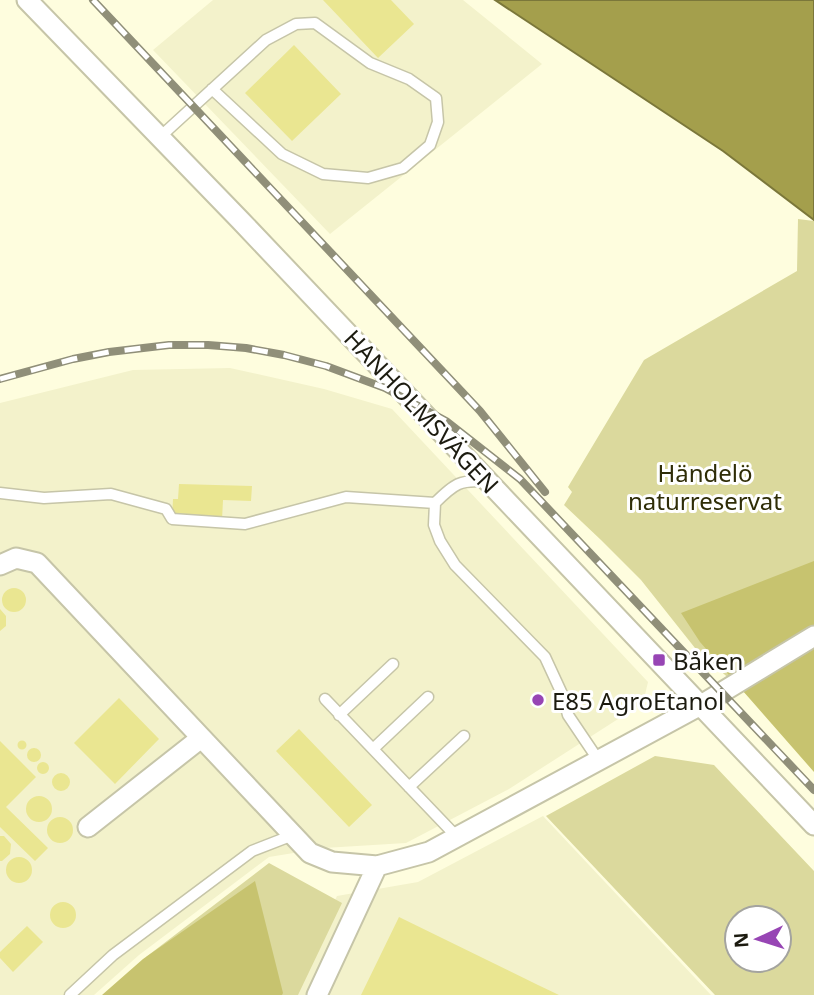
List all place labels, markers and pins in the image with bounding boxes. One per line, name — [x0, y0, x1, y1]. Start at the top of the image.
place label: Båken — [673, 644, 743, 677]
marker: Båken — [651, 652, 667, 668]
place label: E85 AgroEtanol — [552, 684, 724, 717]
marker: E85 AgroEtanol — [530, 692, 546, 708]

